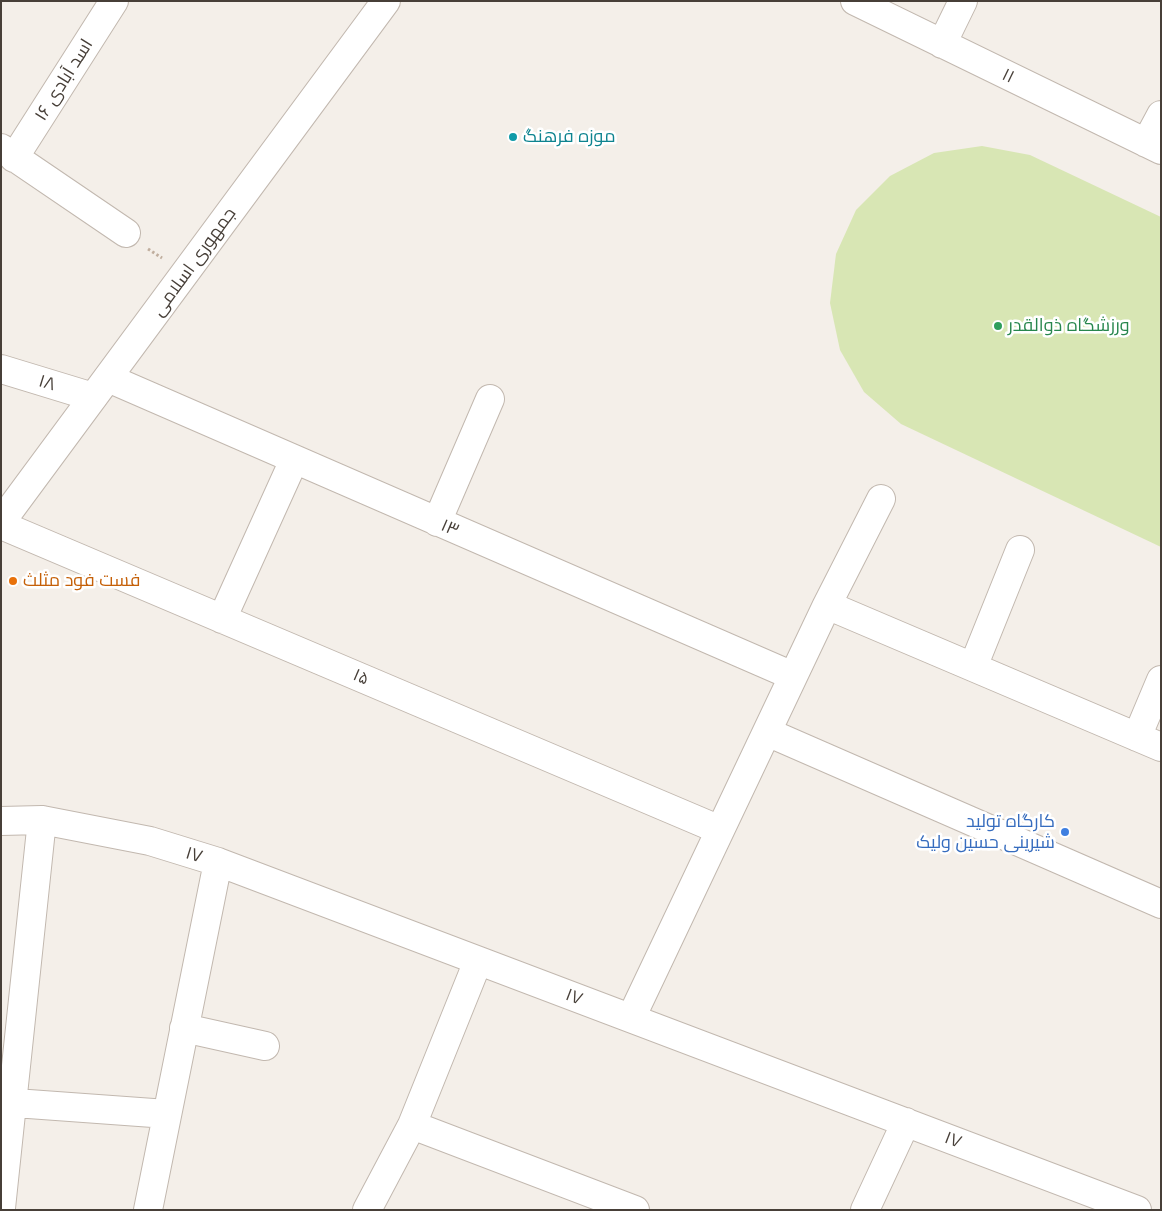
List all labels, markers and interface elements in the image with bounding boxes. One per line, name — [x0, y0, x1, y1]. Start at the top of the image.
street label: اسد آبادی ۱۶ — [30, 35, 98, 125]
street label: ۱۱ — [998, 64, 1018, 88]
place label: موزه فرهنگ — [523, 126, 615, 148]
marker: موزه فرهنگ — [507, 131, 519, 143]
street label: جمهوری اسلامی — [147, 203, 241, 321]
place label: ورزشگاه ذوالقدر — [1008, 315, 1129, 337]
marker: ورزشگاه ذوالقدر — [992, 320, 1004, 332]
street label: ۱۸ — [36, 370, 58, 396]
street label: ۱۳ — [438, 515, 462, 541]
place label: فست فود مثلث — [23, 570, 140, 592]
marker: فست فود مثلث — [7, 575, 19, 587]
street label: ۱۵ — [350, 664, 372, 690]
place label: کارگاه تولید شیرینی حسین ولیک — [916, 811, 1055, 854]
marker: کارگاه تولید شیرینی حسین ولیک — [1059, 826, 1071, 838]
street label: ۱۷ — [183, 842, 205, 868]
street label: ۱۷ — [562, 984, 586, 1010]
street label: ۱۷ — [941, 1127, 965, 1153]

